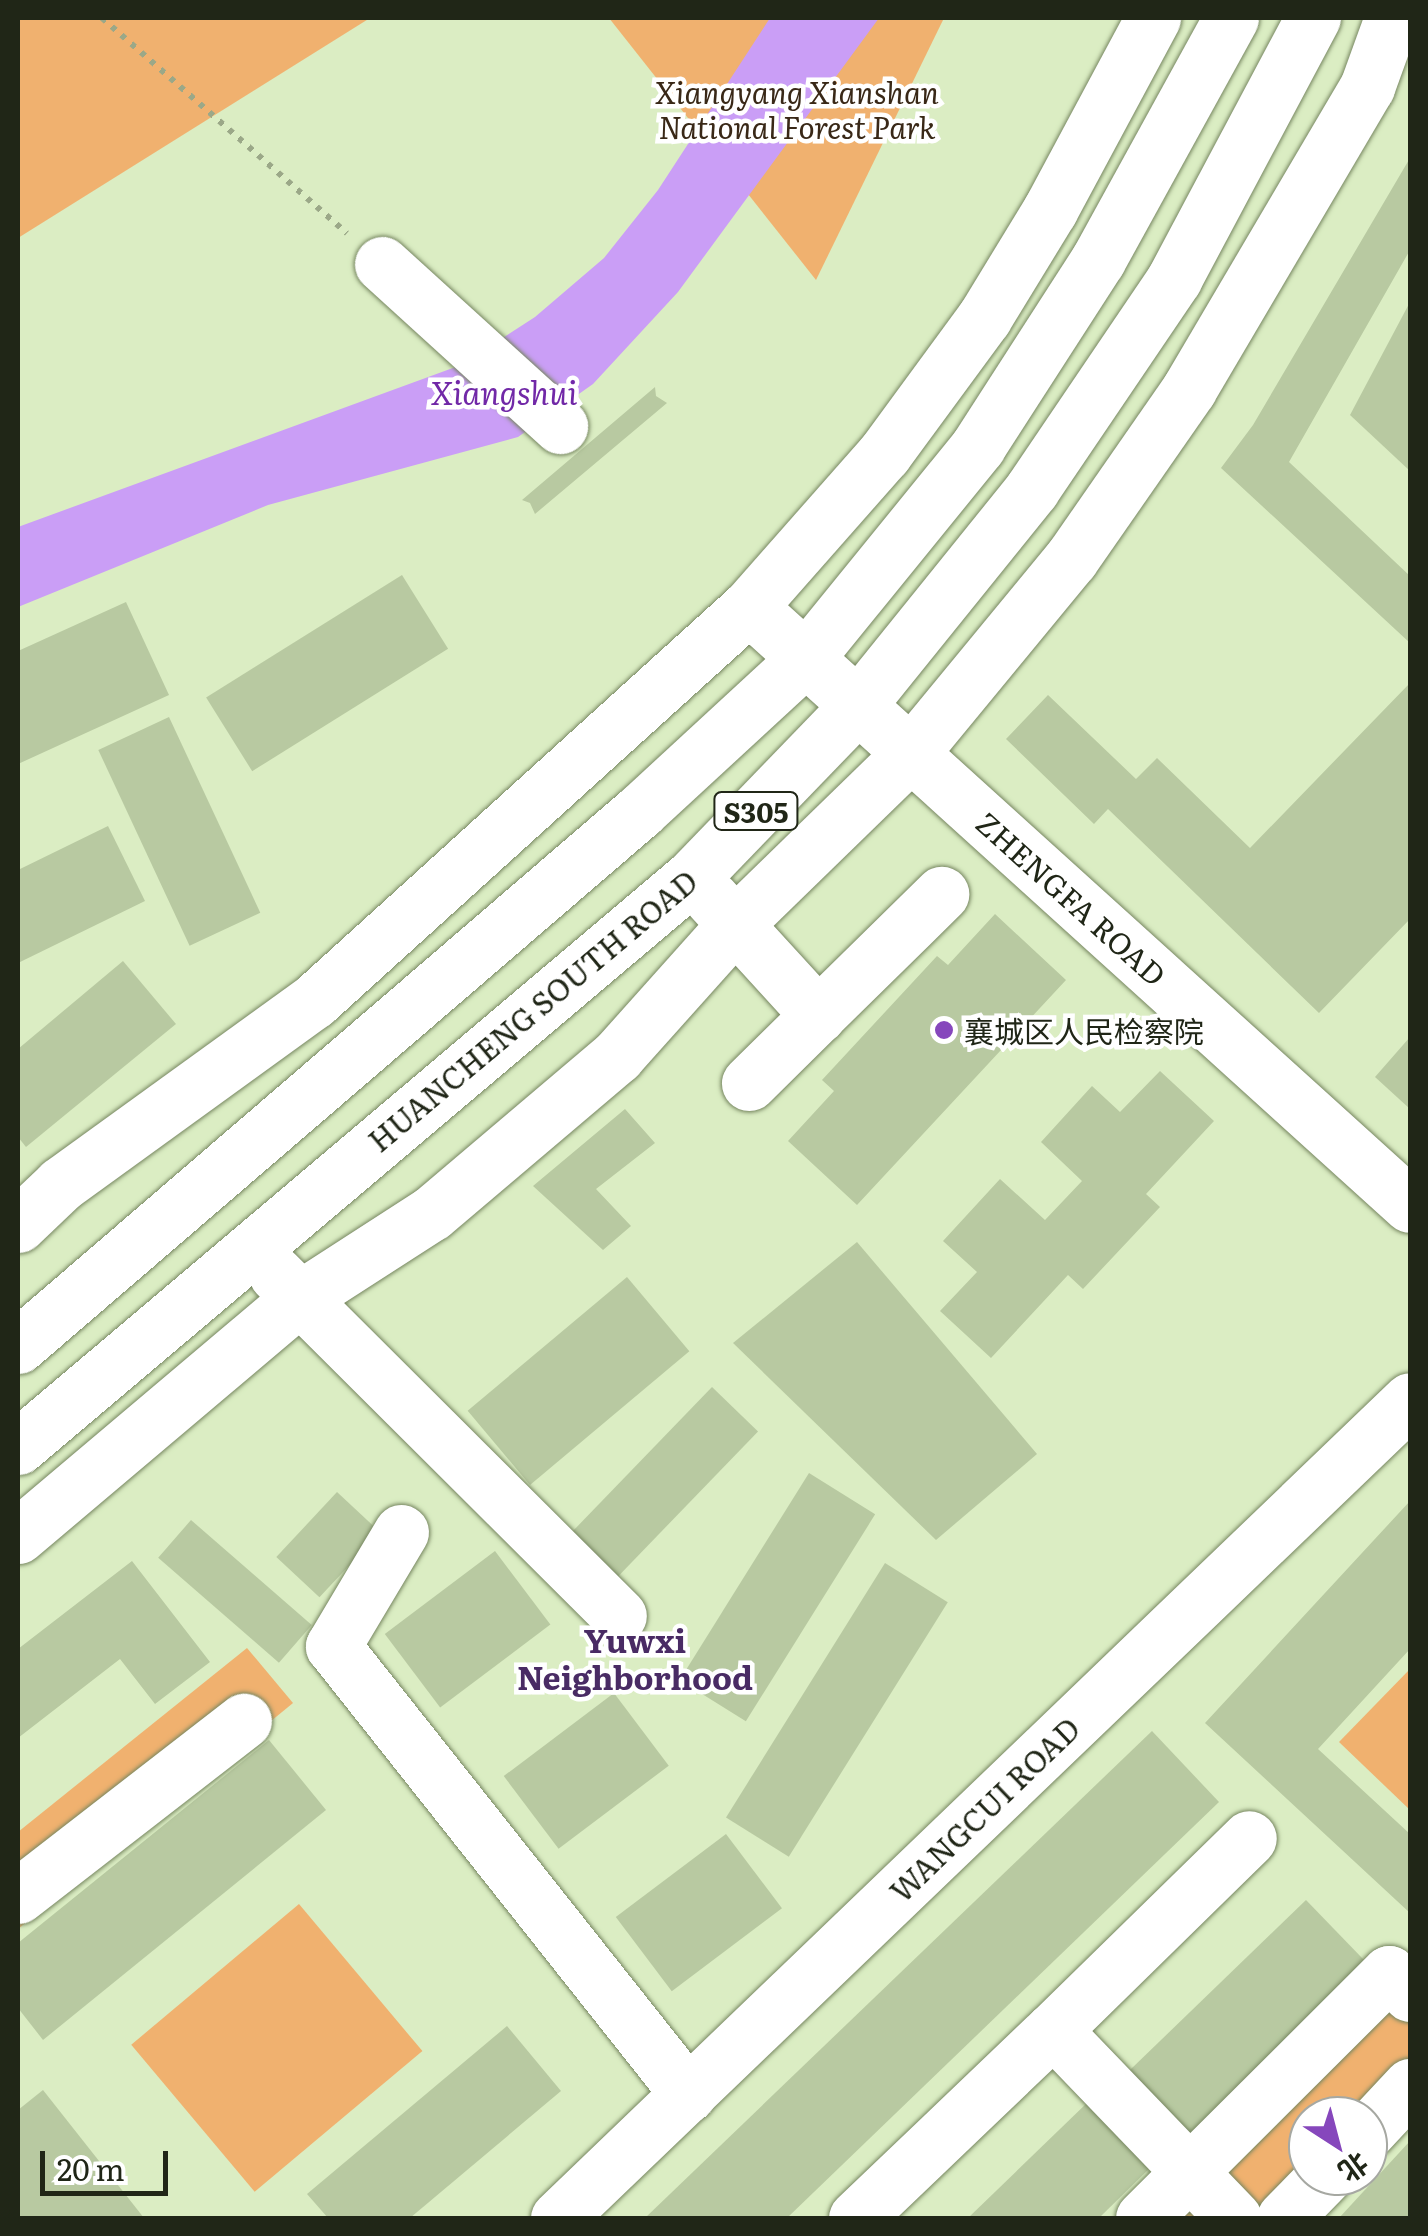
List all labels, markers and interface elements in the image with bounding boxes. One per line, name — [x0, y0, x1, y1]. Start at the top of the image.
park label: Xiangyang Xianshan National Forest Park — [655, 73, 939, 144]
water label: Xiangshui — [431, 372, 577, 410]
road number: S305 — [711, 788, 801, 834]
street label: ZHENGFA ROAD — [970, 804, 1174, 992]
street label: HUANCHENG SOUTH ROAD — [360, 862, 704, 1158]
place label: 襄城区人民检察院 — [964, 1012, 1204, 1048]
marker: 襄城区人民检察院 — [933, 1019, 955, 1041]
district label: Yuwxi Neighborhood — [517, 1621, 753, 1696]
street label: WANGCUI ROAD — [882, 1709, 1086, 1909]
north arrow — [1288, 2096, 1388, 2196]
scale bar — [45, 2131, 172, 2193]
text: 北 — [1331, 2143, 1378, 2194]
text: 20 m — [57, 2146, 125, 2190]

